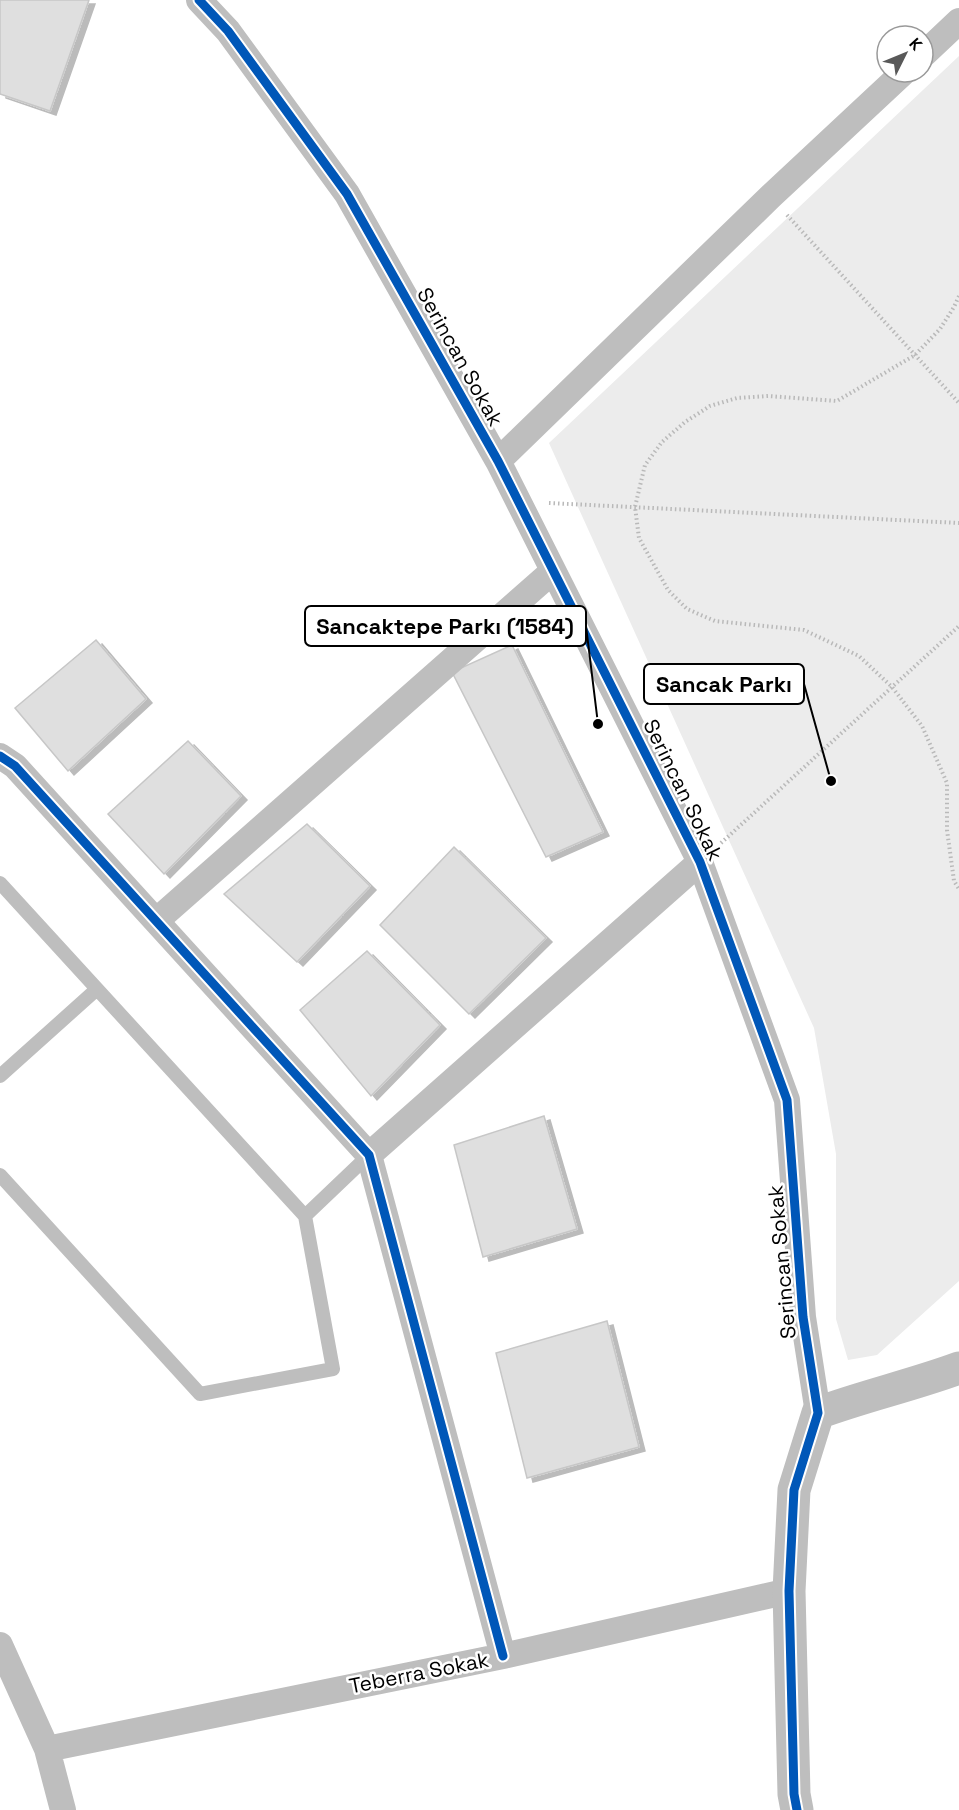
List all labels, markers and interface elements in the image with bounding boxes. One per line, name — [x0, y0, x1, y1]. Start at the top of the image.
north arrow — [875, 24, 935, 84]
text: K — [905, 33, 927, 55]
street label: Serincan Sokak — [411, 283, 510, 431]
callout: Sancaktepe Parkı (1584) — [305, 606, 586, 646]
text: Sancaktepe Parkı (1584) — [316, 612, 574, 640]
callout: Sancak Parkı — [644, 664, 804, 704]
text: Sancak Parkı — [656, 670, 792, 698]
street label: Serincan Sokak — [637, 714, 729, 865]
street label: Serincan Sokak — [761, 1184, 802, 1340]
street label: Teberra Sokak — [347, 1646, 491, 1699]

